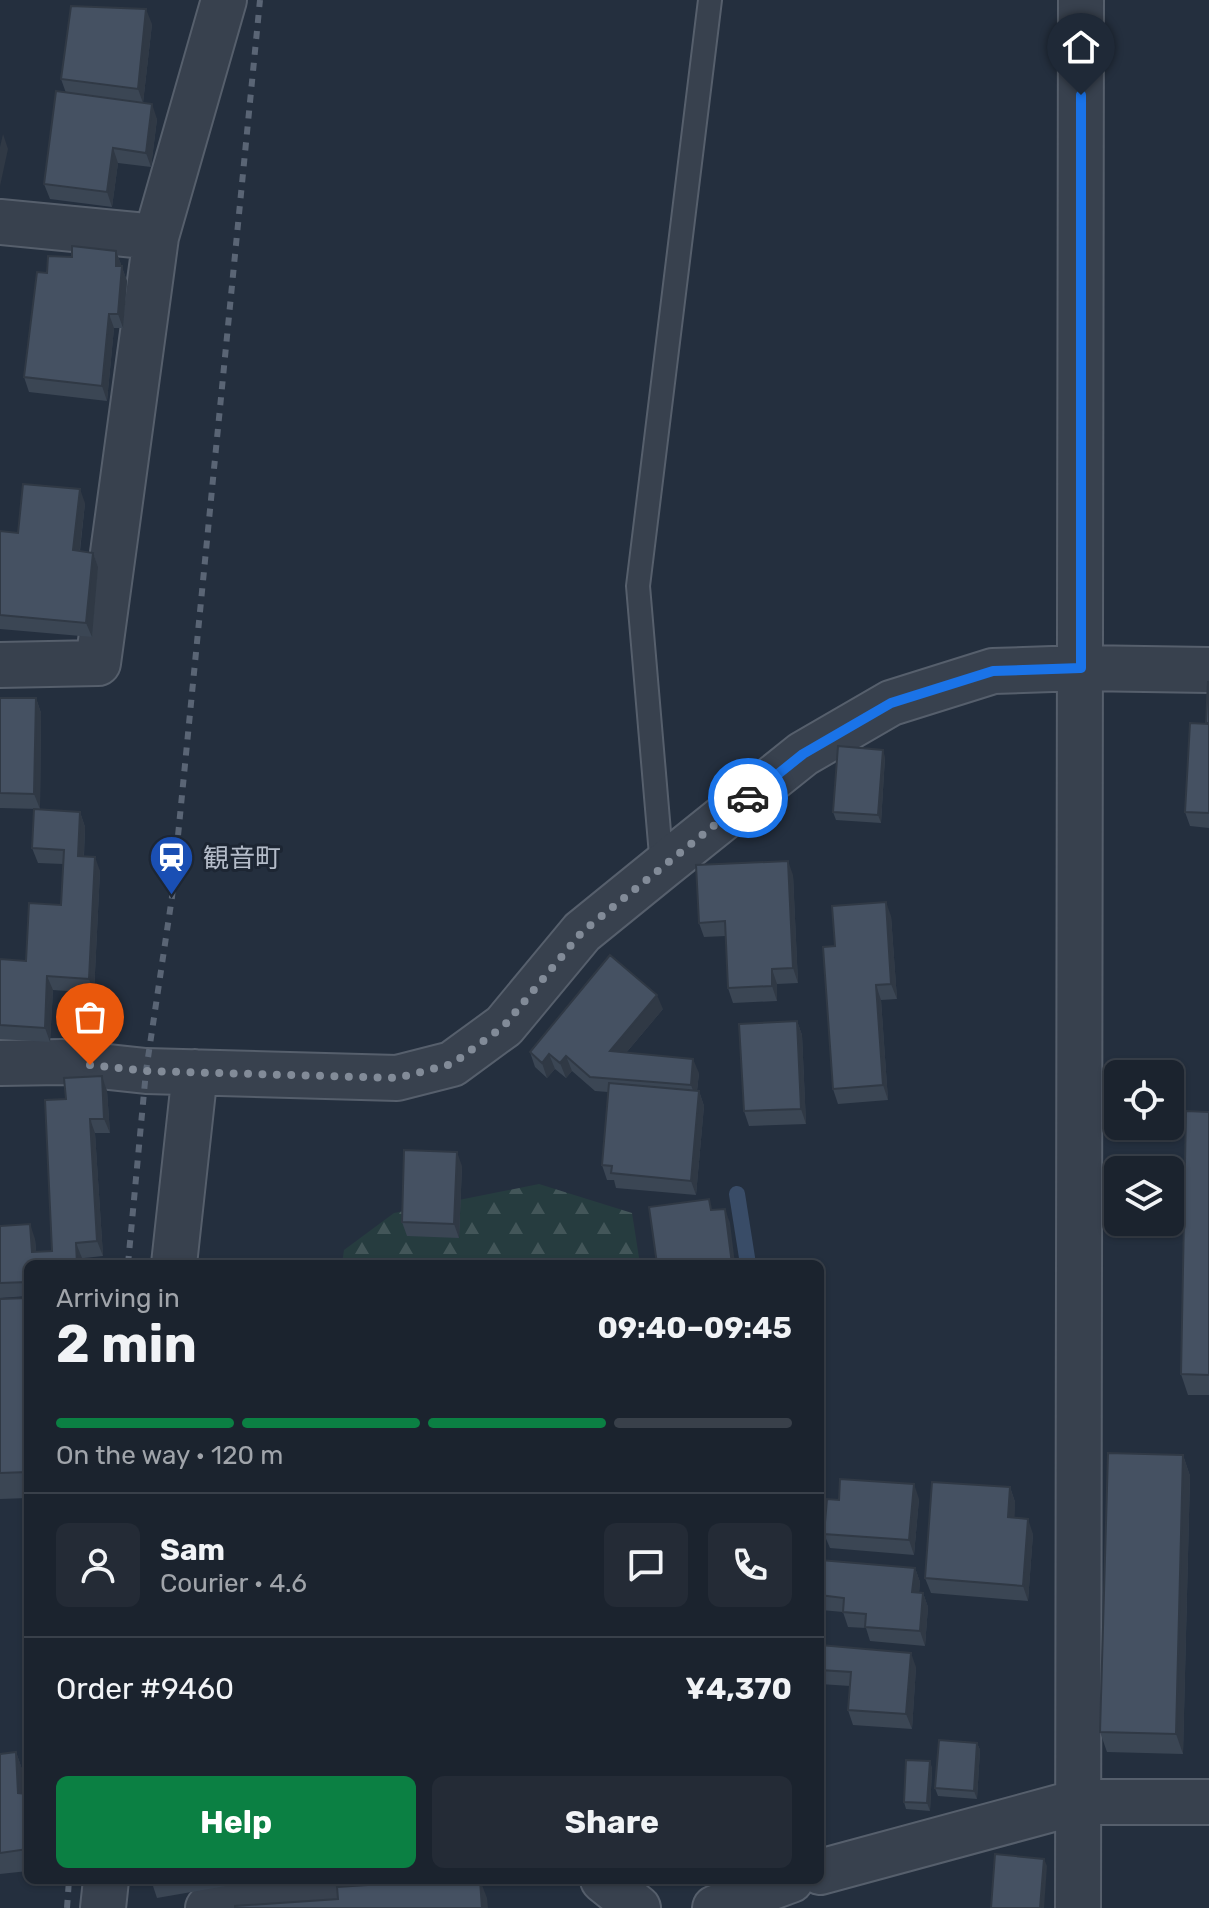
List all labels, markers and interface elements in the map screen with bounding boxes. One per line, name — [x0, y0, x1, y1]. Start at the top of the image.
pin — [1047, 13, 1115, 95]
icon: home — [1059, 25, 1103, 69]
courier — [708, 758, 788, 838]
icon: car — [726, 776, 770, 820]
station icon: 観音町 — [148, 834, 196, 897]
place label: 観音町 — [203, 843, 281, 874]
pin — [56, 983, 124, 1065]
icon: bag — [68, 995, 112, 1039]
map controls — [1104, 1060, 1184, 1236]
button: locate — [1104, 1060, 1184, 1140]
button: layers — [1104, 1156, 1184, 1236]
text: Arriving in — [56, 1283, 180, 1314]
text: 09:40–09:45 — [597, 1310, 792, 1346]
text: 2 min — [56, 1313, 197, 1375]
text: On the way · 120 m — [56, 1440, 283, 1471]
button: person — [56, 1523, 140, 1607]
button: chat — [604, 1523, 688, 1607]
button: phone — [708, 1523, 792, 1607]
text: Sam — [160, 1532, 225, 1568]
text: Courier · 4.6 — [160, 1568, 307, 1599]
text: Order #9460 — [56, 1671, 234, 1707]
text: ¥4,370 — [685, 1671, 792, 1707]
button: Help — [56, 1776, 416, 1868]
button: Share — [432, 1776, 792, 1868]

